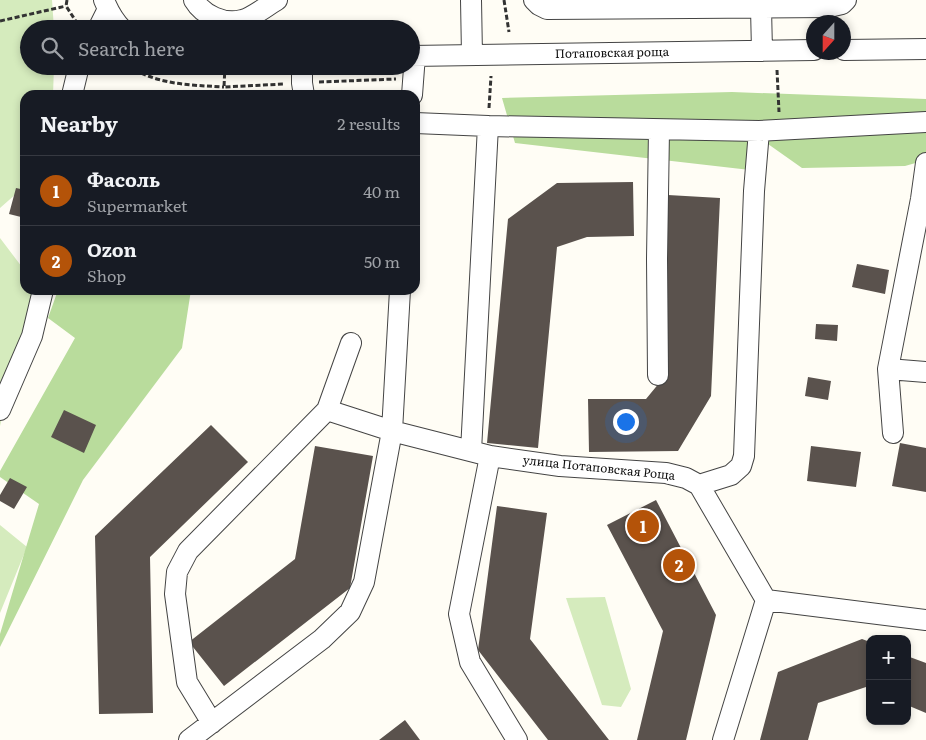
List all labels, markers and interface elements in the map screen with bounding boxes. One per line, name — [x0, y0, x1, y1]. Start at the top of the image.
north arrow — [806, 15, 851, 60]
search box — [20, 20, 420, 75]
icon: search — [38, 34, 66, 62]
text: Search here — [78, 34, 185, 62]
street label: Потаповская роща — [555, 42, 670, 62]
text: Nearby — [40, 107, 118, 138]
text: 2 results — [337, 111, 400, 135]
text: Фасоль — [87, 165, 160, 193]
text: 1 — [53, 179, 59, 203]
text: 40 m — [363, 179, 400, 203]
text: Supermarket — [87, 193, 187, 217]
text: Ozon — [87, 235, 137, 263]
text: 2 — [52, 249, 60, 273]
text: 50 m — [364, 249, 400, 273]
text: Shop — [87, 263, 126, 287]
your location — [613, 409, 639, 435]
street label: улица Потаповская Роща — [522, 450, 677, 484]
pin: 1 — [627, 507, 659, 545]
pin: 2 — [663, 546, 695, 584]
map controls — [866, 635, 911, 725]
button: + — [866, 635, 911, 680]
button: − — [866, 680, 911, 725]

